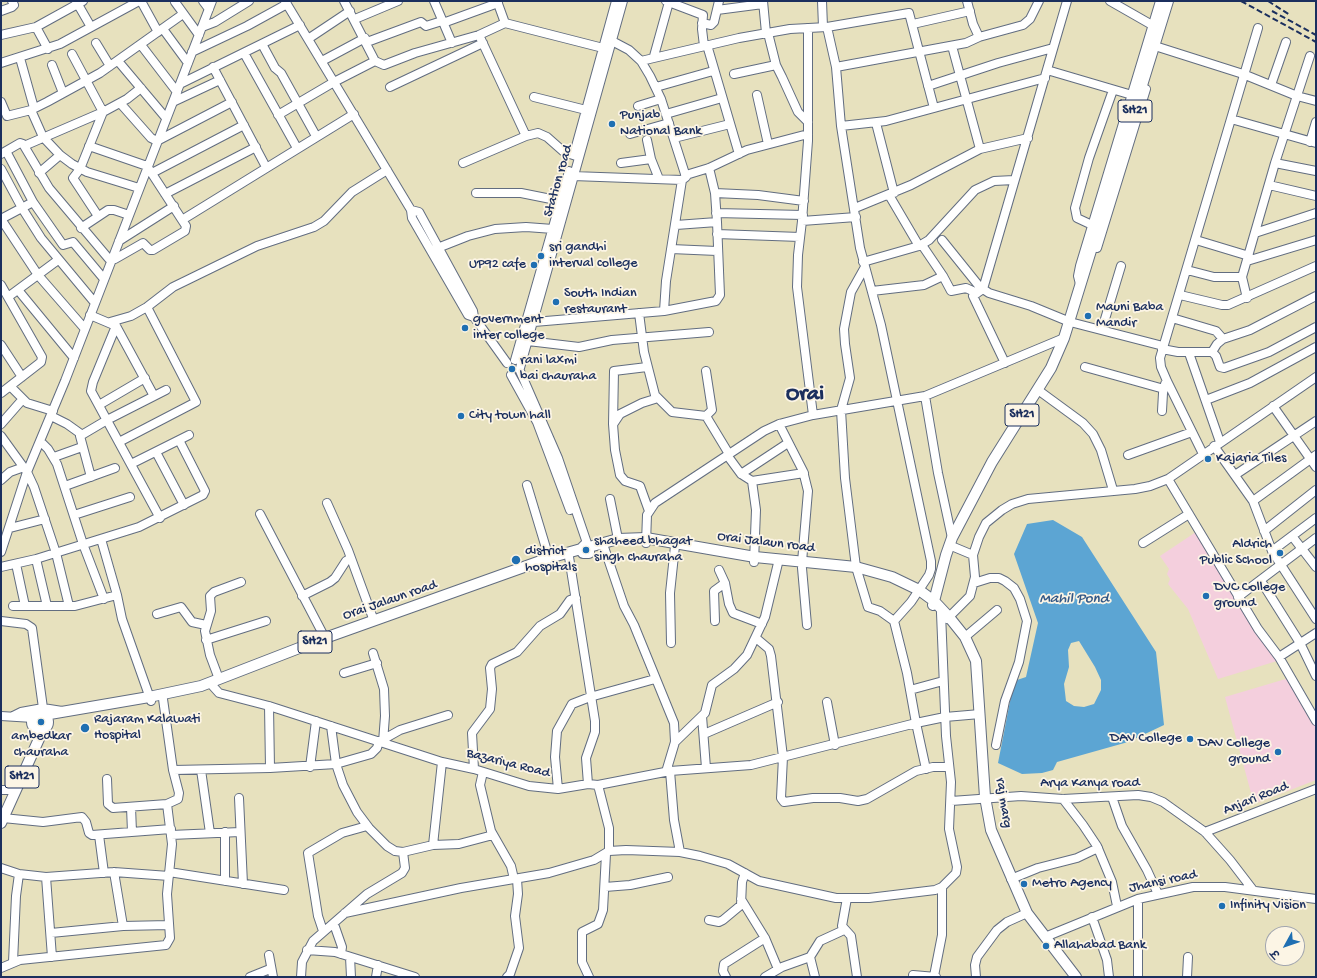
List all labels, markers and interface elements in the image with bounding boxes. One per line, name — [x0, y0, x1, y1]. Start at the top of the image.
road number: SH21 — [1118, 100, 1152, 122]
place label: Punjab National Bank — [620, 108, 702, 140]
marker: Punjab National Bank — [607, 119, 617, 129]
street label: Station road — [541, 143, 577, 219]
place label: sri gandhi interval college — [549, 240, 638, 272]
marker: sri gandhi interval college — [536, 251, 546, 261]
place label: UP92 cafe — [469, 257, 526, 273]
marker: UP92 cafe — [529, 260, 539, 270]
place label: South Indian restaurant — [564, 286, 637, 318]
marker: South Indian restaurant — [551, 297, 561, 307]
place label: Mauni Baba Mandir — [1096, 300, 1163, 332]
marker: Mauni Baba Mandir — [1083, 311, 1093, 321]
place label: government inter college — [473, 312, 545, 344]
marker: government inter college — [460, 323, 470, 333]
place label: rani laxmi bai chauraha — [520, 353, 596, 386]
marker: rani laxmi bai chauraha — [507, 364, 517, 374]
district label: Orai — [786, 383, 824, 409]
road number: SH21 — [1005, 404, 1039, 426]
place label: City town hall — [469, 408, 551, 424]
marker: City town hall — [456, 411, 466, 421]
place label: Kajaria Tiles — [1216, 451, 1286, 467]
marker: Kajaria Tiles — [1203, 454, 1213, 464]
street label: Orai Jalaun road — [716, 529, 816, 557]
place label: shaheed bhagat singh chauraha — [594, 534, 692, 566]
place label: Aldrich Public School — [1200, 537, 1272, 570]
place label: district hospitals — [525, 544, 577, 576]
marker: shaheed bhagat singh chauraha — [581, 545, 591, 555]
marker: Aldrich Public School — [1275, 548, 1285, 558]
marker: district hospitals — [510, 554, 522, 566]
street label: Orai Jalaun road — [341, 577, 439, 625]
place label: DVC College ground — [1214, 580, 1285, 612]
water label: Mahil Pond — [1040, 591, 1108, 609]
marker: DVC College ground — [1201, 591, 1211, 601]
road number: SH21 — [298, 631, 332, 653]
place label: Rajaram Kalawati Hospital — [94, 712, 201, 744]
marker: ambedkar chauraha — [36, 717, 46, 727]
marker: Rajaram Kalawati Hospital — [79, 722, 91, 734]
place label: ambedkar chauraha — [11, 729, 71, 762]
place label: DAV College — [1110, 731, 1182, 747]
marker: DAV College — [1185, 734, 1195, 744]
place label: DAV College ground — [1198, 736, 1270, 768]
street label: Bazariya Road — [465, 746, 551, 782]
marker: DAV College ground — [1273, 747, 1283, 757]
road number: SH21 — [5, 766, 39, 788]
street label: Arya Kanya road — [1040, 776, 1140, 792]
street label: raj marg — [991, 777, 1015, 829]
street label: Anjari Road — [1221, 778, 1291, 820]
street label: Jhansi road — [1127, 867, 1199, 897]
place label: Metro Agency — [1032, 876, 1112, 892]
marker: Metro Agency — [1019, 879, 1029, 889]
place label: Infinity Vision — [1230, 898, 1306, 914]
marker: Infinity Vision — [1217, 901, 1227, 911]
north arrow — [1265, 926, 1305, 966]
place label: Allahabad Bank — [1054, 938, 1146, 954]
marker: Allahabad Bank — [1041, 941, 1051, 951]
text: उ — [1270, 946, 1284, 960]

